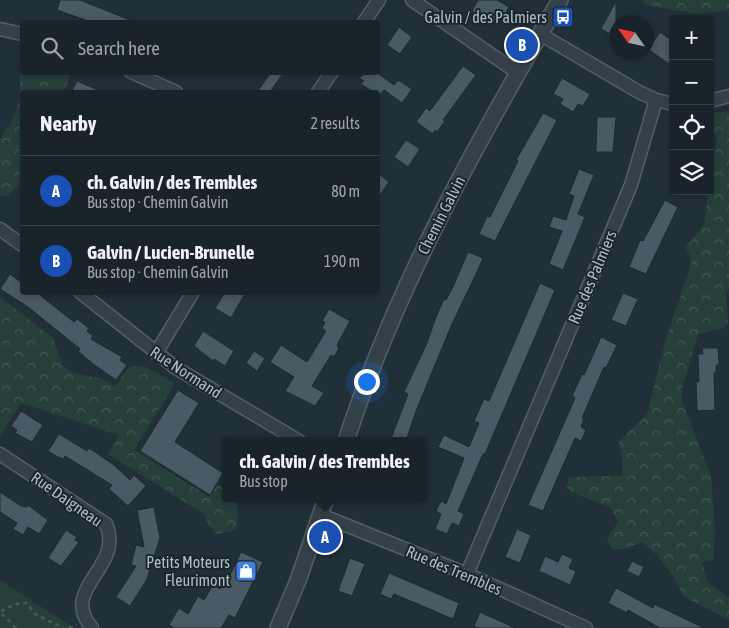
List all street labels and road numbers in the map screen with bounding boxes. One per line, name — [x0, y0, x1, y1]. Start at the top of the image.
street label: Chemin Galvin — [414, 173, 468, 257]
street label: Rue des Palmiers — [564, 227, 620, 326]
street label: Rue Normand — [147, 342, 225, 402]
street label: Rue Daigneau — [28, 468, 106, 531]
street label: Rue des Trembles — [404, 542, 505, 598]

